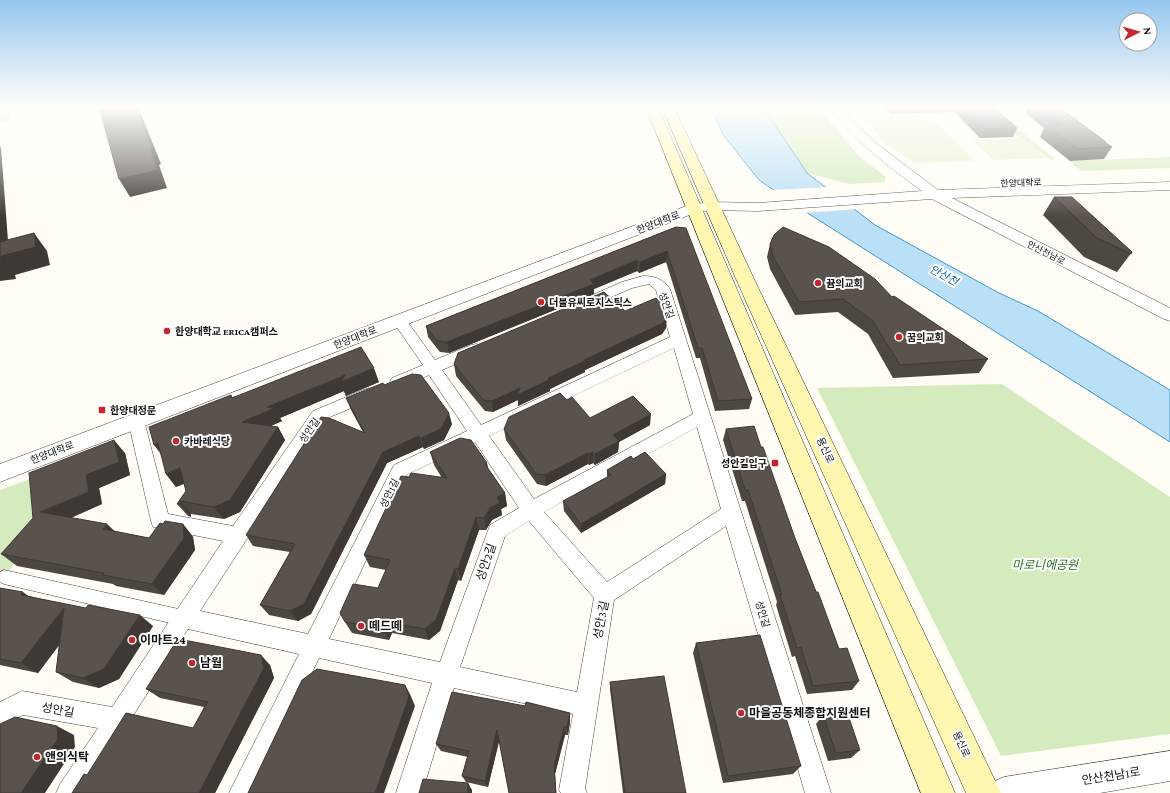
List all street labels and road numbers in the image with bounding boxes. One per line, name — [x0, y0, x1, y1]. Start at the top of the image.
street label: 한양대학로 — [1000, 176, 1042, 189]
street label: 한양대학로 — [635, 209, 682, 236]
street label: 안산천남로 — [1025, 238, 1067, 267]
street label: 성안길 — [657, 290, 676, 320]
street label: 한양대학로 — [332, 324, 379, 351]
street label: 성안길 — [297, 416, 322, 445]
street label: 용신로 — [815, 435, 836, 465]
street label: 한양대학로 — [29, 439, 76, 466]
street label: 성안1길 — [378, 477, 401, 510]
street label: 성안2길 — [473, 541, 499, 583]
street label: 성안길 — [753, 599, 772, 629]
street label: 성안3길 — [590, 600, 612, 640]
street label: 성안길 — [40, 700, 76, 720]
street label: 용신로 — [951, 729, 972, 759]
street label: 안산천남1로 — [1081, 764, 1141, 788]

